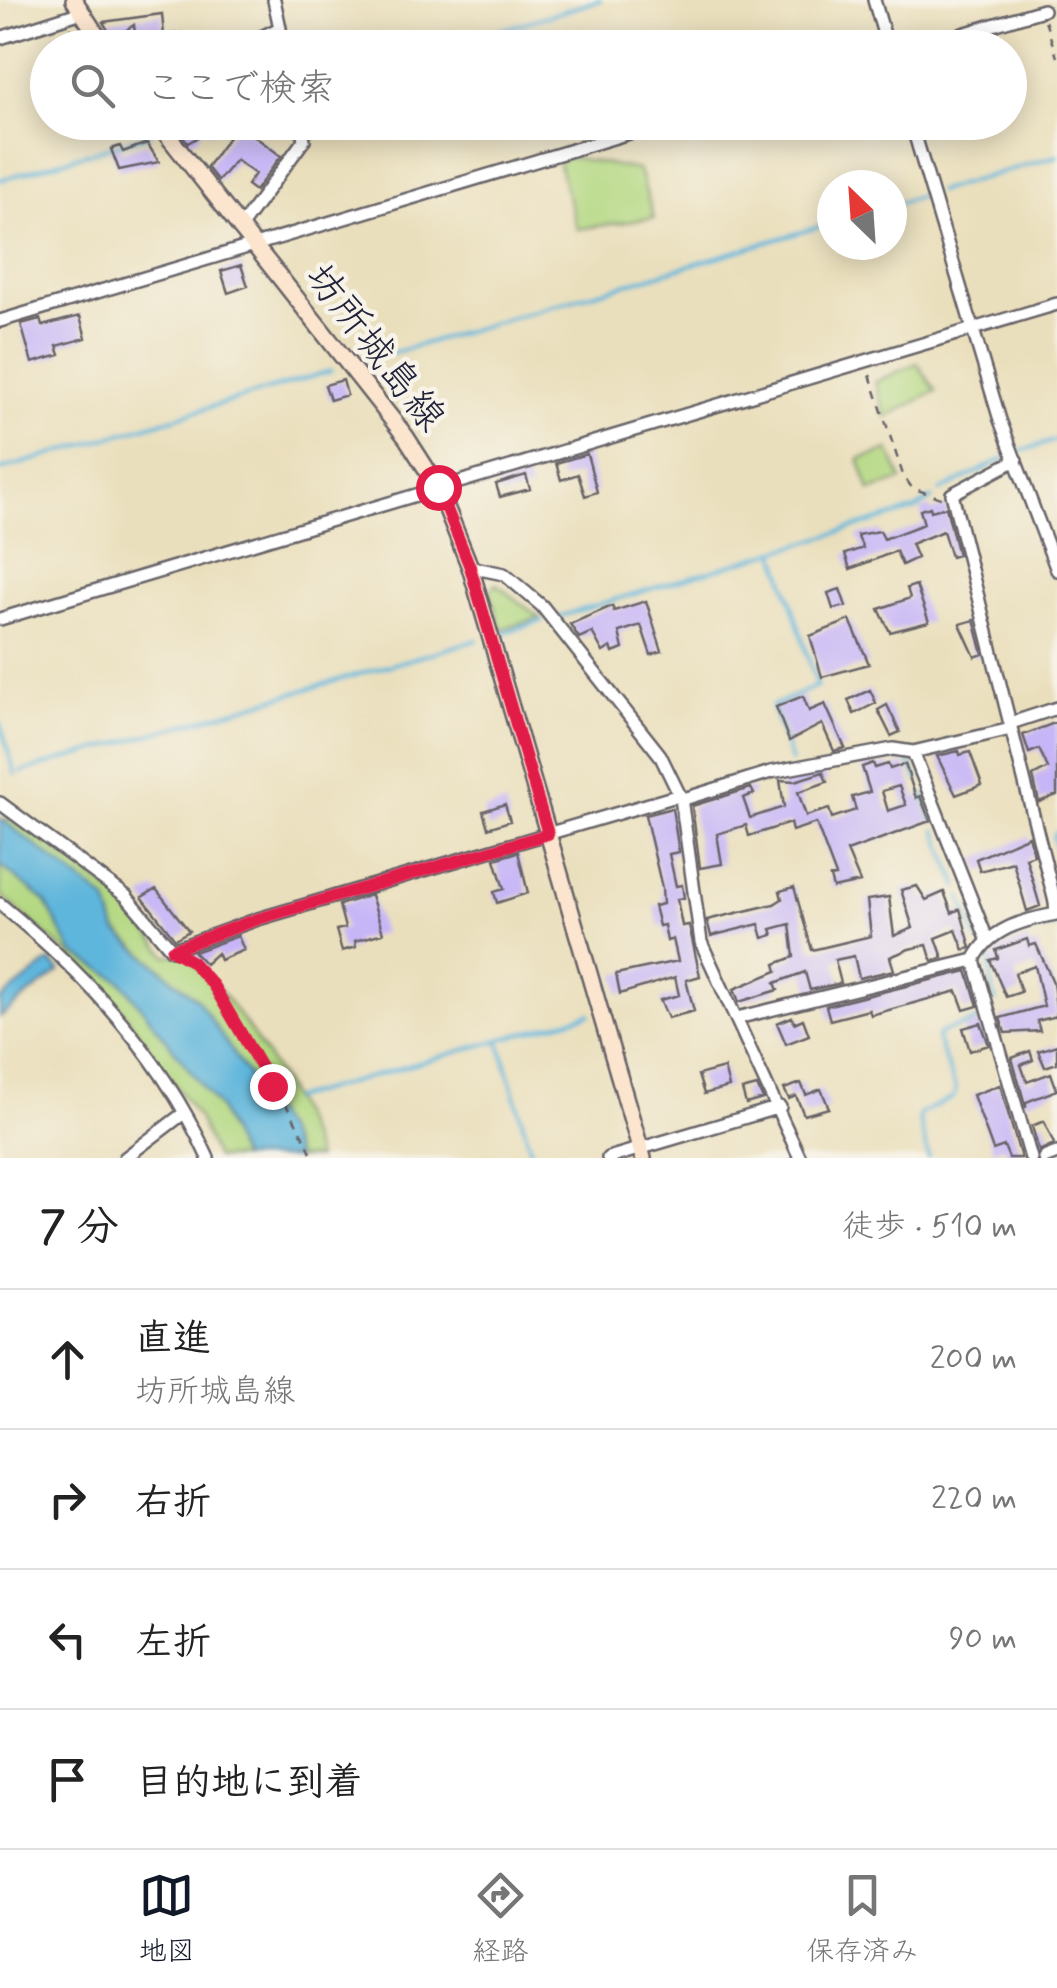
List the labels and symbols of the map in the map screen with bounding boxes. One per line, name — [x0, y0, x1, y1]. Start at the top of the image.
north arrow — [817, 170, 907, 260]
street label: 坊所城島線 — [292, 253, 456, 443]
route start — [416, 465, 462, 511]
route end — [250, 1064, 296, 1110]

